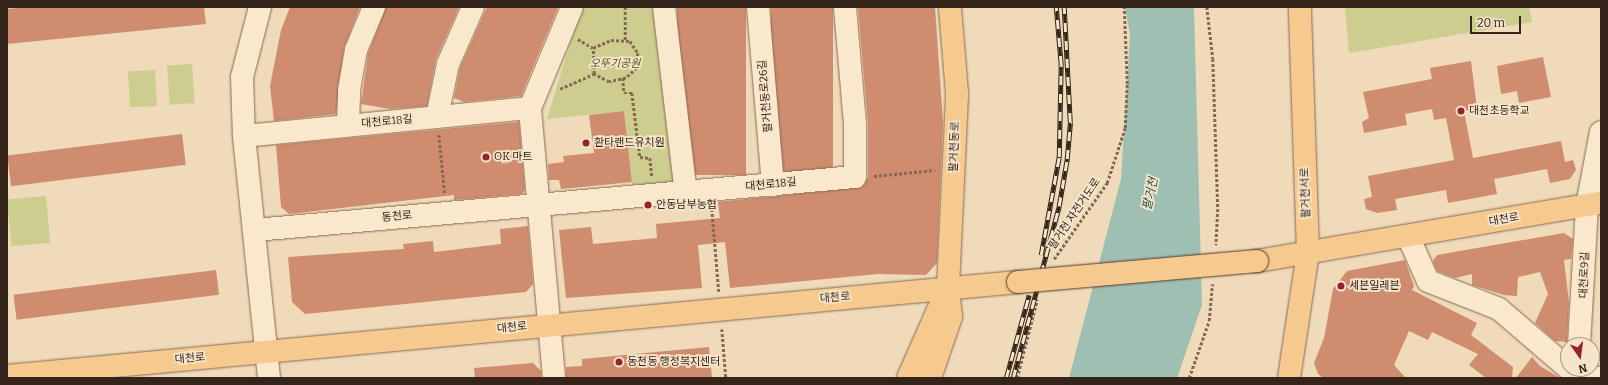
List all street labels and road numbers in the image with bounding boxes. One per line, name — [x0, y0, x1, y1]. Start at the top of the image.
street label: 팔거천동로26길 — [756, 59, 776, 133]
street label: 대천로18길 — [361, 113, 413, 131]
street label: 팔거천동로 — [948, 121, 962, 173]
street label: 팔거천서로 — [1299, 167, 1313, 219]
street label: 대천로18길 — [745, 176, 797, 194]
street label: 팔거천 자전거도로 — [1046, 176, 1104, 252]
street label: 동천로 — [381, 209, 413, 225]
street label: 대천로 — [1488, 211, 1520, 229]
street label: 대천로9길 — [1578, 251, 1592, 299]
street label: 대천로 — [819, 290, 851, 306]
street label: 대천로 — [496, 320, 528, 336]
street label: 대천로 — [174, 351, 206, 367]

